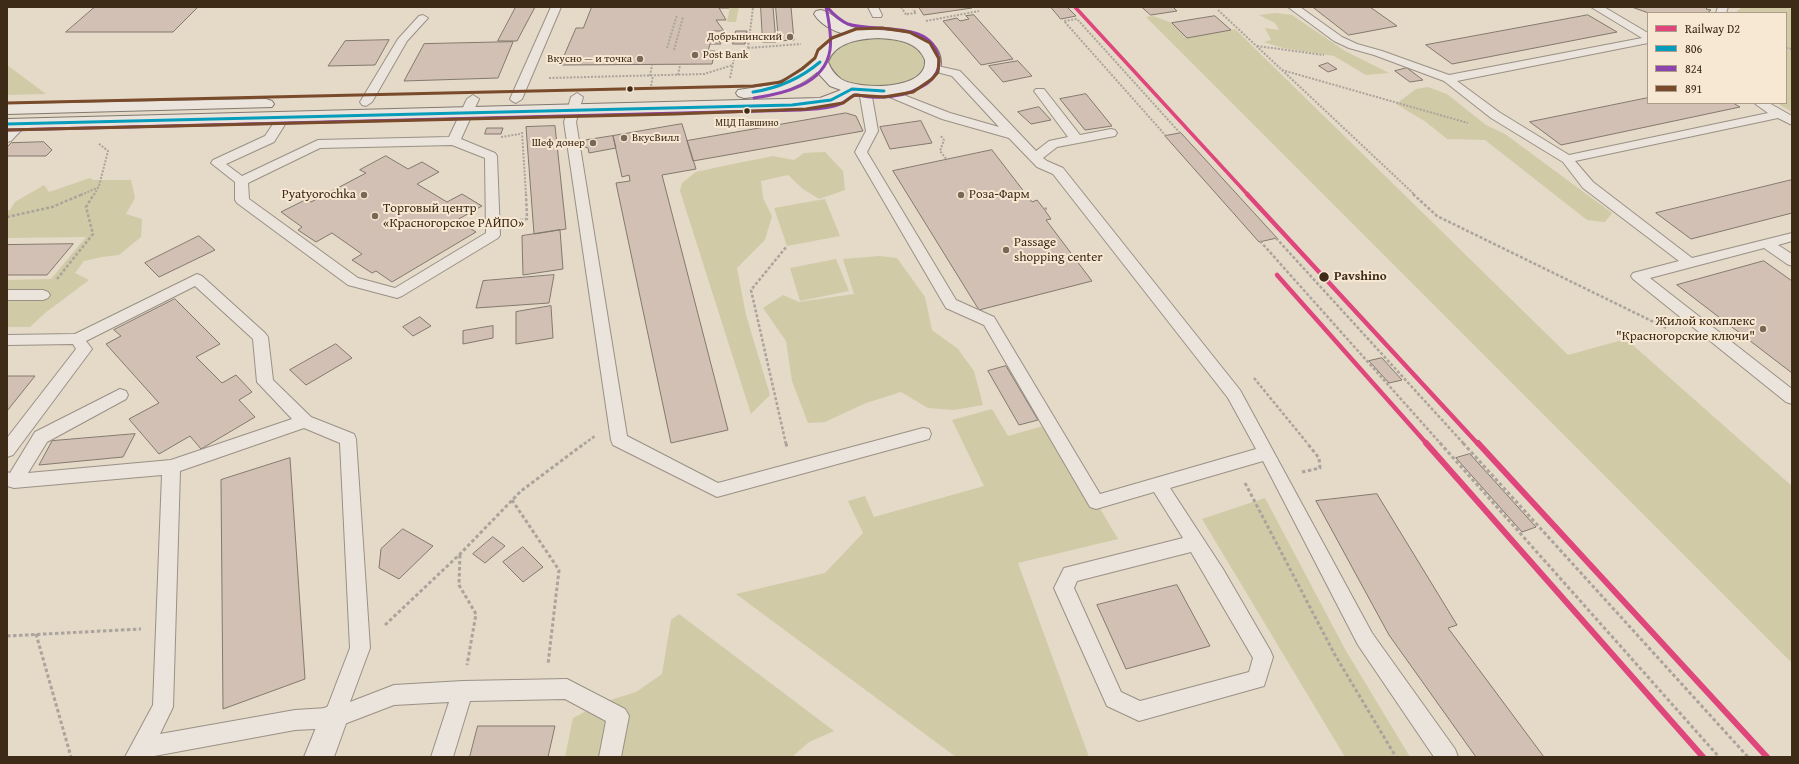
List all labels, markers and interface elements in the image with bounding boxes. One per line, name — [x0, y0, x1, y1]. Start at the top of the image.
legend — [1647, 12, 1787, 104]
text: Railway D2 — [1685, 20, 1740, 37]
place label: Добрынинский — [707, 30, 782, 44]
marker: Добрынинский — [785, 32, 795, 42]
text: 806 — [1685, 40, 1702, 57]
place label: Post Bank — [703, 48, 748, 62]
marker: Post Bank — [690, 50, 700, 60]
place label: Вкусно — и точка — [547, 52, 632, 66]
marker: Вкусно — и точка — [635, 54, 645, 64]
text: 824 — [1685, 60, 1702, 77]
text: 891 — [1685, 80, 1702, 97]
unlabelled marker — [625, 84, 635, 94]
marker: МЦД Павшино — [742, 106, 752, 116]
place label: МЦД Павшино — [715, 117, 779, 129]
place label: ВкусВилл — [632, 131, 679, 145]
marker: ВкусВилл — [619, 133, 629, 143]
place label: Шеф донер — [532, 136, 585, 150]
marker: Шеф донер — [588, 138, 598, 148]
place label: Pyatyorochka — [282, 187, 356, 203]
place label: Роза-Фарм — [969, 187, 1030, 203]
marker: Pyatyorochka — [359, 190, 369, 200]
marker: Роза-Фарм — [956, 190, 966, 200]
place label: Торговый центр «Красногорское РАЙПО» — [383, 201, 524, 232]
marker: Торговый центр «Красногорское РАЙПО» — [370, 211, 380, 221]
place label: Passage shopping center — [1014, 235, 1103, 266]
marker: Passage shopping center — [1001, 245, 1011, 255]
place label: Pavshino — [1334, 269, 1387, 285]
marker: Pavshino — [1317, 270, 1331, 284]
place label: Жилой комплекс "Красногорские ключи" — [1616, 314, 1755, 345]
marker: Жилой комплекс "Красногорские ключи" — [1758, 324, 1768, 334]

